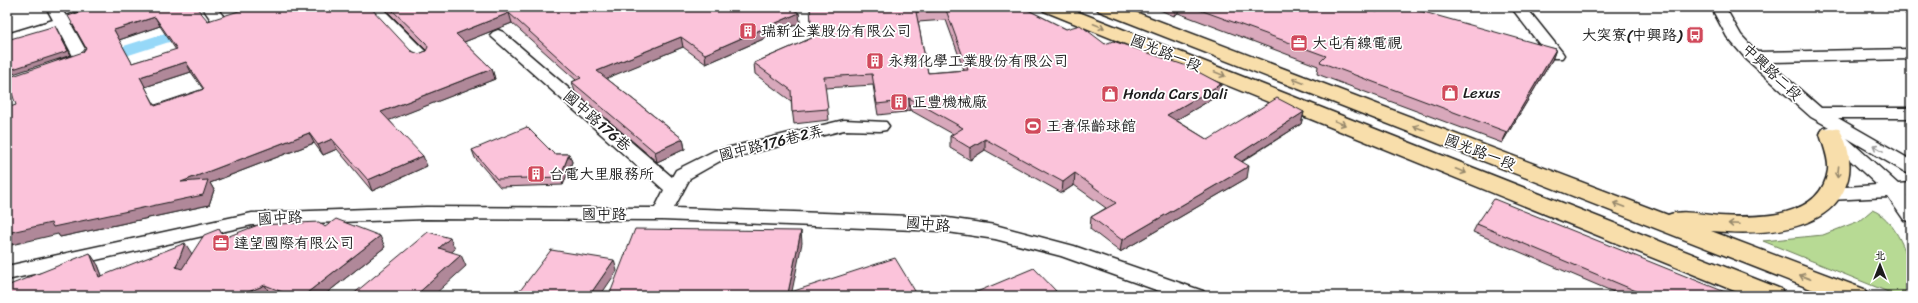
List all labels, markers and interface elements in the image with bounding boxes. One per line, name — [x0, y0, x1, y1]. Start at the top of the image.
place label: 瑞新企業股份有限公司 — [761, 18, 911, 44]
building icon: 瑞新企業股份有限公司 — [738, 21, 758, 41]
place label: 大突寮(中興路) — [1581, 22, 1683, 48]
one-way arrow — [1092, 23, 1104, 31]
bus stop icon: 大突寮(中興路) — [1685, 25, 1705, 45]
street label: 國光路一段 — [1126, 27, 1206, 79]
place label: 大屯有線電視 — [1312, 30, 1402, 56]
office icon: 大屯有線電視 — [1289, 33, 1309, 53]
street label: 中興路二段 — [1736, 37, 1808, 107]
place label: 永翔化學工業股份有限公司 — [888, 48, 1068, 74]
building icon: 永翔化學工業股份有限公司 — [865, 51, 885, 71]
one-way arrow — [1213, 71, 1225, 79]
one-way arrow — [1292, 77, 1304, 85]
place label: Lexus — [1463, 80, 1500, 106]
place label: Honda Cars Dali — [1123, 81, 1228, 107]
shop icon: Lexus — [1440, 83, 1460, 103]
street label: 國中路176巷 — [557, 84, 637, 158]
shop icon: Honda Cars Dali — [1100, 84, 1120, 104]
place label: 正豐機械廠 — [912, 89, 987, 115]
building icon: 正豐機械廠 — [889, 92, 909, 112]
place label: 王者保齡球館 — [1046, 113, 1136, 139]
sports icon: 王者保齡球館 — [1023, 116, 1043, 136]
street label: 國中路176巷2弄 — [716, 117, 826, 169]
one-way arrow — [1334, 119, 1346, 127]
one-way arrow — [1413, 123, 1425, 131]
street label: 國光路一段 — [1440, 126, 1520, 178]
one-way arrow — [1872, 143, 1884, 151]
place label: 台電大里服務所 — [549, 161, 654, 187]
building icon: 台電大里服務所 — [526, 164, 546, 184]
one-way arrow — [1834, 165, 1842, 178]
one-way arrow — [1455, 167, 1467, 175]
street label: 國中路 — [581, 201, 627, 227]
one-way arrow — [1613, 201, 1625, 208]
street label: 國中路 — [257, 204, 303, 232]
street label: 國中路 — [904, 209, 952, 239]
one-way arrow — [1728, 220, 1741, 228]
place label: 達望國際有限公司 — [234, 230, 354, 256]
office icon: 達望國際有限公司 — [211, 233, 231, 253]
north arrow — [1860, 245, 1900, 285]
text: 北 — [1875, 246, 1886, 265]
one-way arrow — [1800, 272, 1812, 280]

